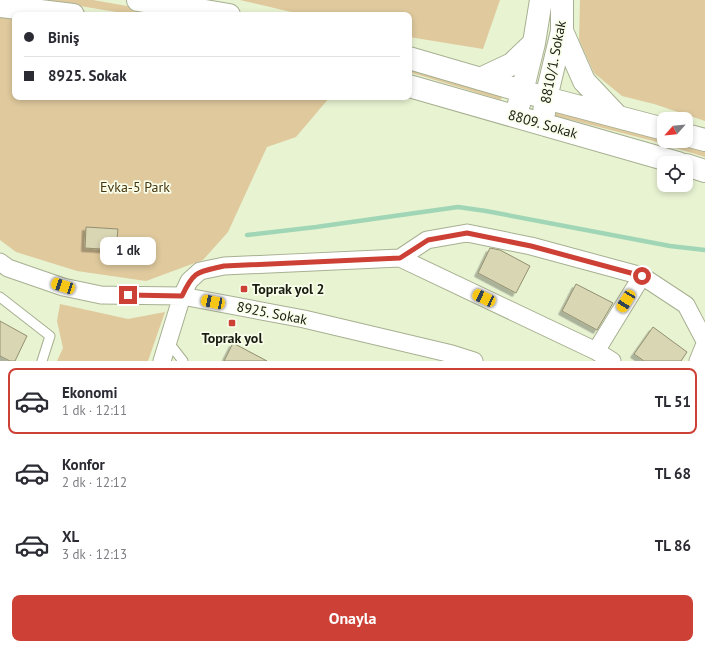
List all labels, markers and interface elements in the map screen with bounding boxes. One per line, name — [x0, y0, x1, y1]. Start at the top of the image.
street label: 8810/1. Sokak — [536, 19, 570, 105]
text: Biniş — [48, 28, 79, 47]
text: 8925. Sokak — [48, 66, 127, 85]
street label: 8809. Sokak — [506, 105, 580, 143]
north arrow — [657, 112, 693, 148]
map controls — [657, 112, 693, 192]
button: locate — [657, 156, 693, 192]
park label: Evka-5 Park — [100, 178, 170, 196]
callout: 1 dk — [100, 237, 156, 265]
text: 1 dk — [116, 242, 140, 259]
route start — [633, 267, 651, 285]
car — [50, 277, 76, 295]
place label: Toprak yol 2 — [252, 280, 325, 298]
marker: Toprak yol 2 — [239, 284, 249, 294]
route end — [119, 286, 137, 304]
car — [471, 287, 497, 309]
car — [615, 288, 637, 314]
car — [200, 294, 226, 310]
street label: 8925. Sokak — [235, 297, 309, 329]
marker: Toprak yol — [227, 318, 237, 328]
place label: Toprak yol — [201, 329, 263, 347]
icon: car — [14, 383, 50, 419]
text: Ekonomi — [62, 383, 117, 402]
text: TL 51 — [655, 392, 691, 411]
text: 1 dk · 12:11 — [62, 402, 127, 419]
icon: car — [14, 455, 50, 491]
text: Konfor — [62, 455, 105, 474]
text: TL 68 — [655, 464, 691, 483]
text: 2 dk · 12:12 — [62, 474, 127, 491]
icon: car — [14, 527, 50, 563]
text: XL — [62, 527, 79, 546]
text: TL 86 — [655, 536, 691, 555]
text: 3 dk · 12:13 — [62, 546, 127, 563]
button: Onayla — [12, 595, 693, 641]

